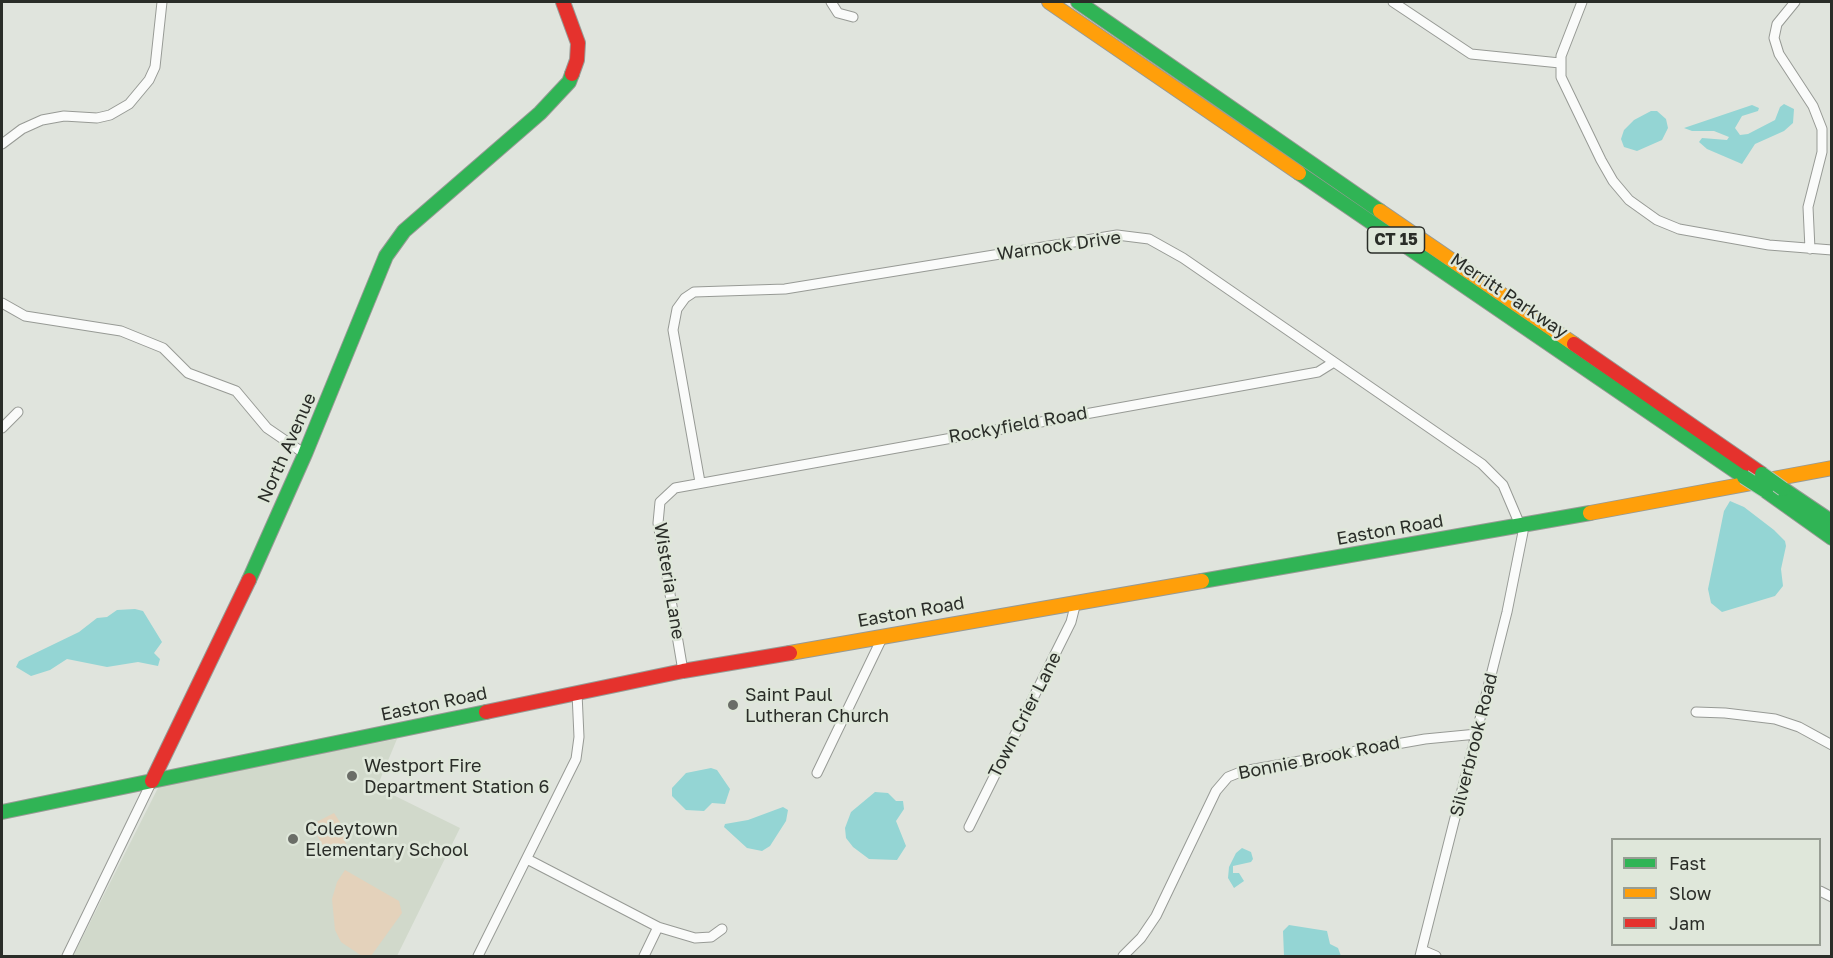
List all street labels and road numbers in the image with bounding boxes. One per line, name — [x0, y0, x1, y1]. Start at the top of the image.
street label: Warnock Drive — [996, 227, 1122, 265]
road number: CT 15 — [1368, 227, 1424, 253]
street label: Merritt Parkway — [1446, 249, 1572, 343]
street label: North Avenue — [253, 390, 321, 506]
street label: Rockyfield Road — [947, 402, 1089, 448]
street label: Easton Road — [1335, 510, 1445, 550]
street label: Wisteria Lane — [649, 521, 689, 641]
street label: Easton Road — [856, 592, 966, 632]
street label: Town Crier Lane — [984, 648, 1066, 782]
street label: Silverbrook Road — [1446, 671, 1502, 819]
street label: Easton Road — [379, 682, 489, 726]
street label: Bonnie Brook Road — [1236, 732, 1402, 784]

